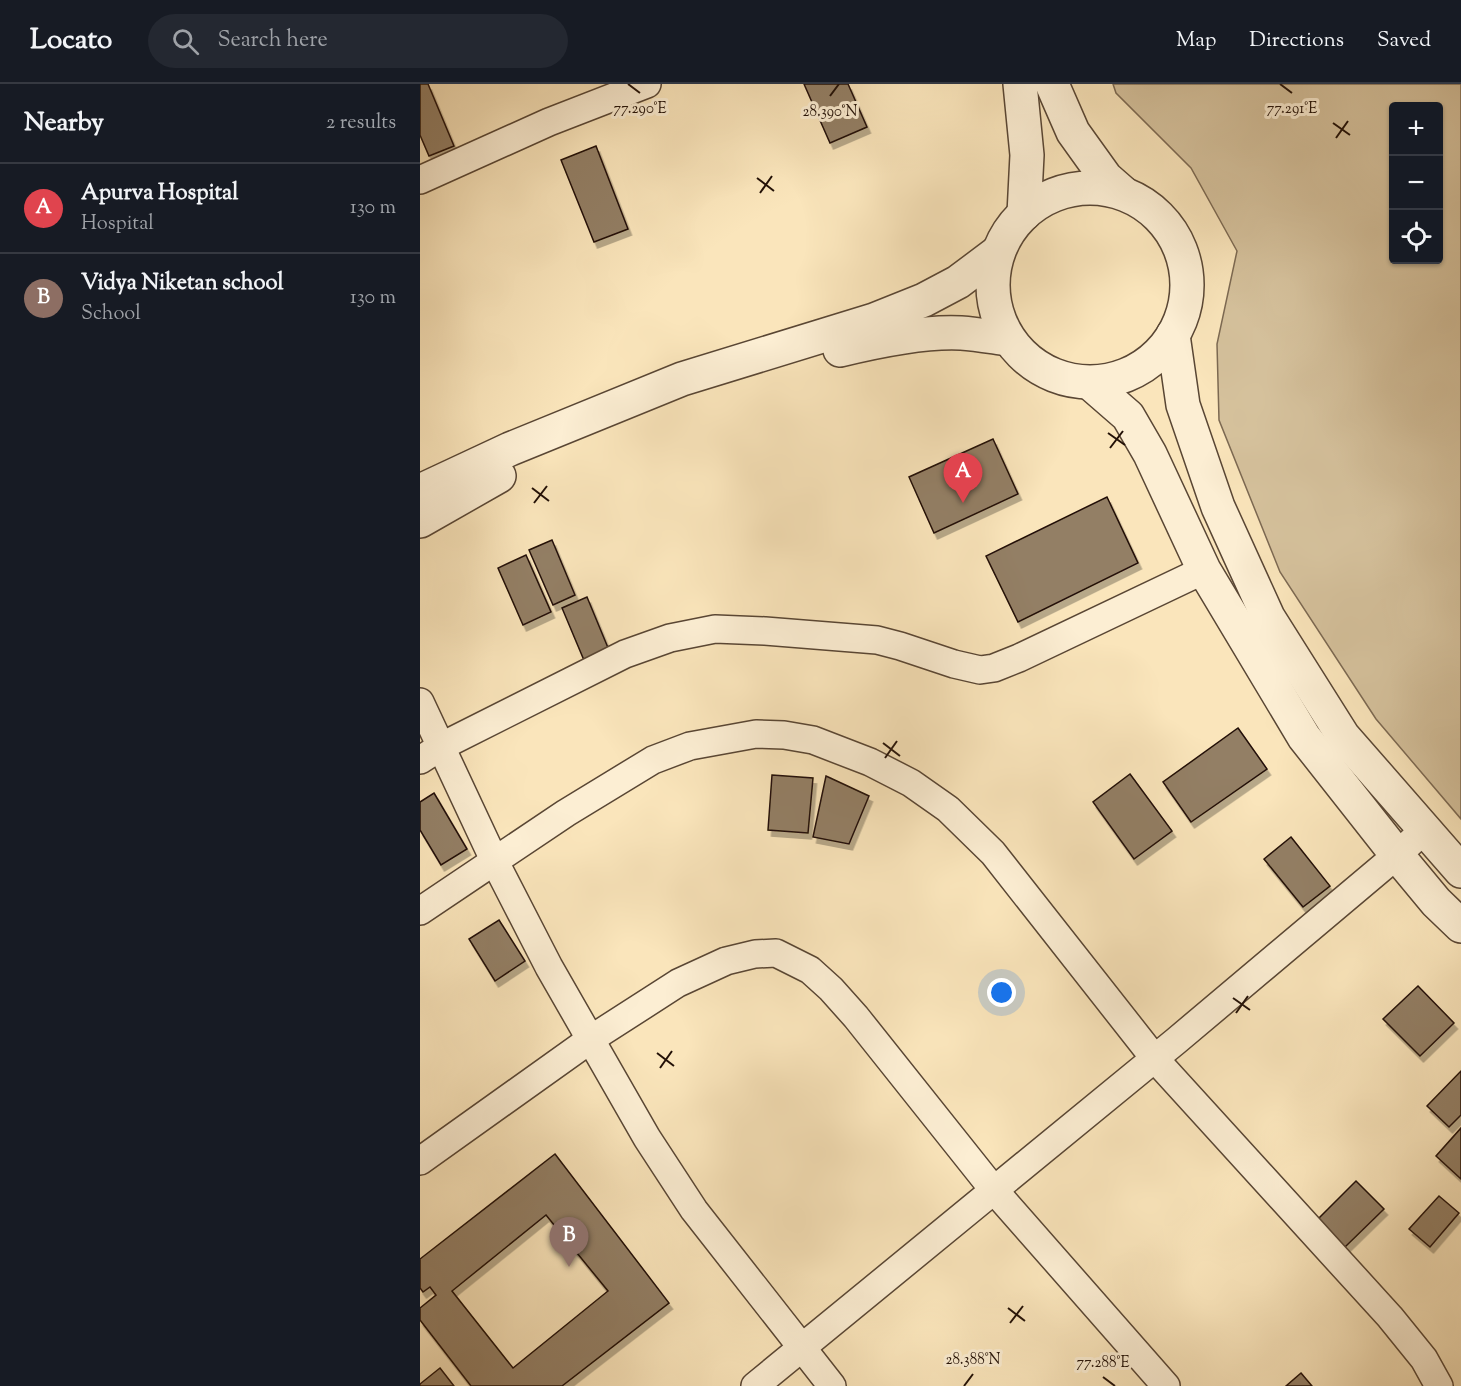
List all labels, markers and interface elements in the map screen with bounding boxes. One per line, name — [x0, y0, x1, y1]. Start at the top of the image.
search box — [148, 14, 568, 68]
text: Locato — [30, 21, 112, 61]
icon: search — [169, 25, 202, 58]
text: Search here — [217, 25, 328, 57]
text: Map — [1176, 26, 1216, 56]
text: Directions — [1249, 26, 1344, 56]
text: Saved — [1377, 26, 1431, 56]
text: 77.290°E — [613, 99, 667, 120]
text: 77.291°E — [1267, 99, 1317, 120]
text: 28.390°N — [803, 102, 857, 123]
map controls — [1389, 102, 1443, 264]
button: + — [1389, 102, 1443, 156]
text: Nearby — [24, 105, 104, 142]
text: 2 results — [326, 109, 396, 138]
button: − — [1389, 156, 1443, 210]
text: Apurva Hospital — [81, 178, 238, 210]
text: A — [35, 194, 52, 223]
text: 130 m — [350, 194, 396, 223]
text: Hospital — [81, 210, 154, 239]
button: locate — [1389, 210, 1443, 264]
text: Vidya Niketan school — [81, 268, 284, 300]
text: B — [37, 284, 50, 313]
text: 130 m — [350, 284, 396, 313]
text: School — [81, 300, 141, 329]
pin: A — [944, 454, 982, 503]
your location — [987, 978, 1016, 1007]
pin: B — [550, 1218, 588, 1267]
text: 28.388°N — [945, 1350, 1001, 1371]
text: 77.288°E — [1076, 1353, 1130, 1374]

